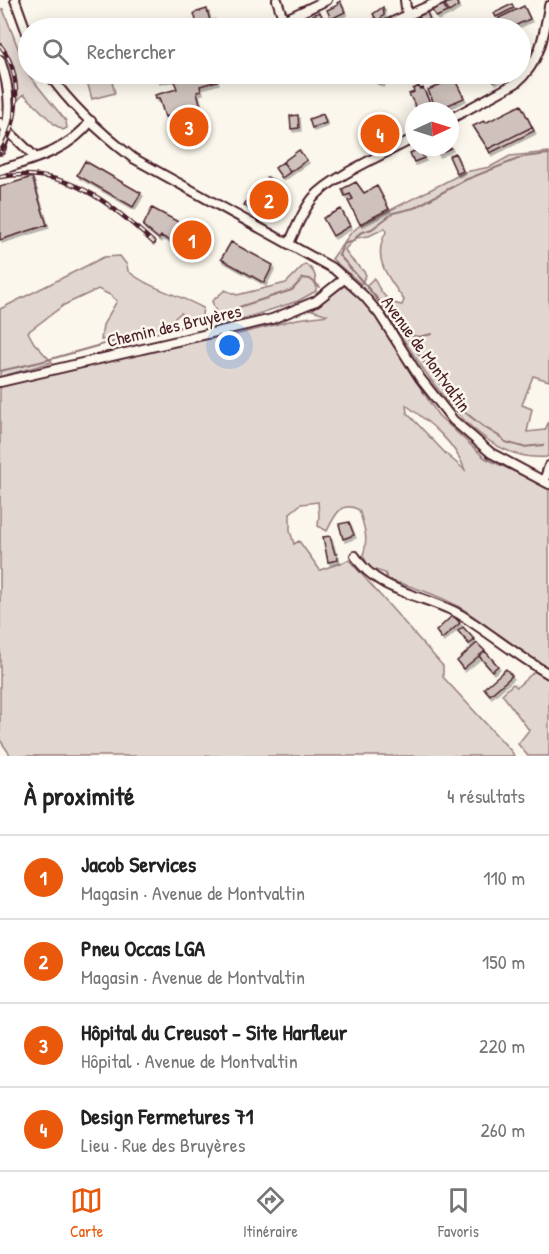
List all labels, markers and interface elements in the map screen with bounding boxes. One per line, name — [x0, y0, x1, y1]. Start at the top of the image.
search box — [18, 18, 531, 84]
icon: search — [39, 35, 72, 68]
text: Rechercher — [87, 36, 176, 66]
north arrow — [405, 102, 459, 156]
pin: 3 — [170, 104, 208, 150]
pin: 4 — [360, 112, 400, 156]
pin: 2 — [250, 178, 288, 222]
pin: 1 — [172, 218, 212, 262]
street label: Avenue de Montvaltin — [376, 291, 477, 417]
street label: Chemin des Bruyères — [104, 298, 244, 353]
your location — [215, 331, 244, 360]
text: À proximité — [24, 778, 135, 813]
text: 4 résultats — [447, 782, 525, 809]
text: Jacob Services — [81, 849, 196, 879]
text: 1 — [40, 864, 47, 891]
text: 110 m — [483, 864, 525, 891]
text: Magasin · Avenue de Montvaltin — [81, 879, 305, 906]
text: Pneu Occas LGA — [81, 933, 205, 963]
text: 2 — [39, 948, 48, 975]
text: 150 m — [482, 948, 525, 975]
text: Magasin · Avenue de Montvaltin — [81, 963, 305, 990]
text: Hôpital du Creusot - Site Harfleur — [81, 1017, 347, 1047]
text: 3 — [39, 1032, 48, 1059]
text: 220 m — [479, 1032, 525, 1059]
text: Hôpital · Avenue de Montvaltin — [81, 1047, 298, 1074]
text: Design Fermetures 71 — [81, 1101, 254, 1131]
text: 4 — [40, 1116, 47, 1143]
text: 260 m — [481, 1116, 525, 1143]
text: Lieu · Rue des Bruyères — [81, 1131, 245, 1158]
tab: Carte — [70, 1184, 103, 1242]
tab: Itinéraire — [243, 1184, 298, 1242]
tab: Favoris — [438, 1184, 479, 1242]

